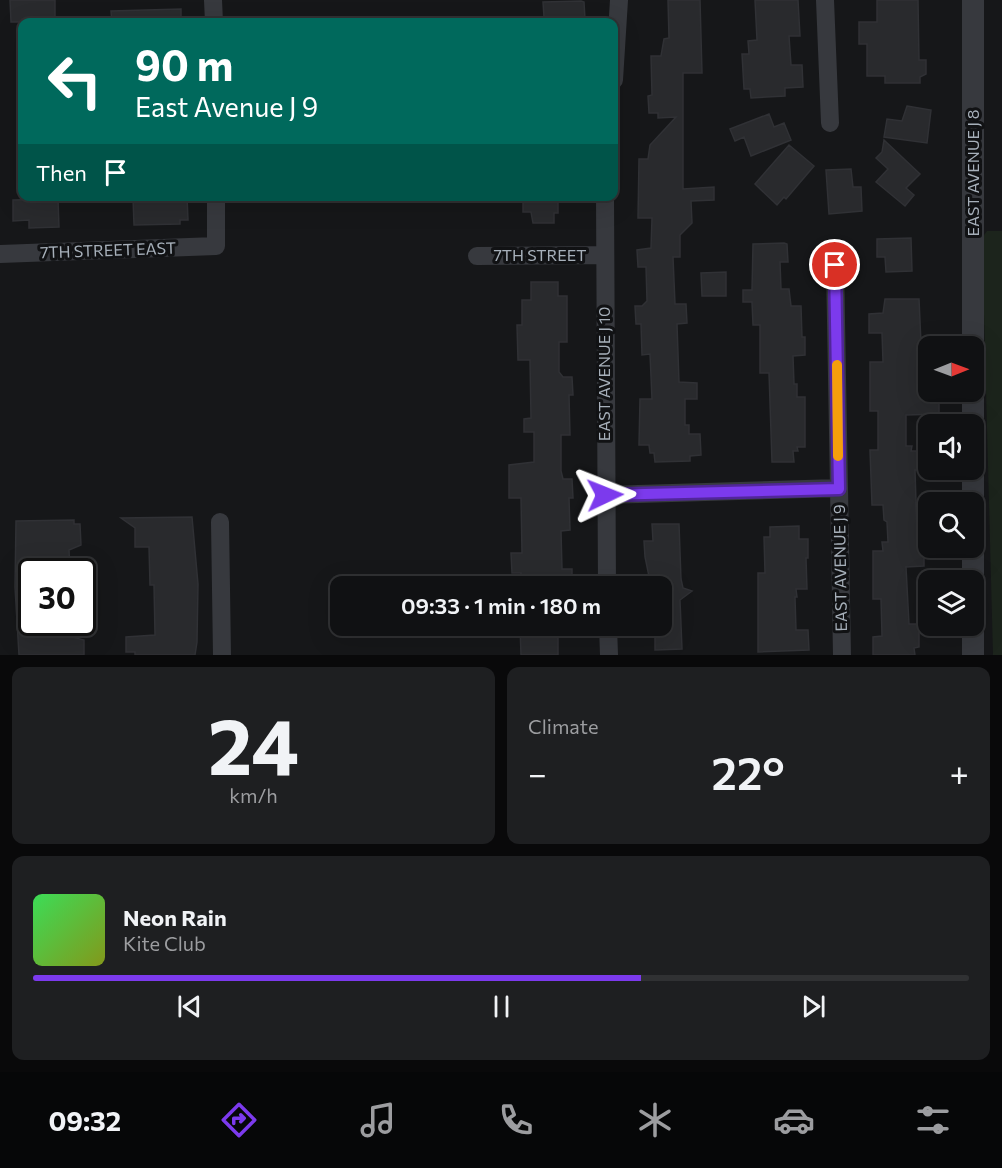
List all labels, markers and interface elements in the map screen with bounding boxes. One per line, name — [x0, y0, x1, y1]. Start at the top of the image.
text: 90 m — [135, 38, 234, 90]
icon: left — [36, 42, 114, 120]
text: East Avenue J 9 — [135, 90, 318, 123]
street label: EAST AVENUE J 8 — [963, 109, 982, 237]
icon: arrive — [99, 156, 132, 189]
text: Then — [36, 159, 87, 186]
street label: 7TH STREET EAST — [40, 238, 176, 261]
pin — [809, 239, 860, 290]
street label: 7TH STREET — [493, 245, 587, 264]
icon: arrive — [818, 248, 851, 281]
street label: EAST AVENUE J 10 — [594, 307, 613, 441]
north arrow — [918, 336, 984, 402]
map controls — [918, 336, 984, 636]
button: sound — [918, 414, 984, 480]
position arrow — [573, 463, 637, 527]
button: search — [918, 492, 984, 558]
street label: EAST AVENUE J 9 — [829, 504, 850, 632]
speed limit sign: 30 — [18, 558, 96, 636]
button: layers — [918, 570, 984, 636]
text: 09:33 · 1 min · 180 m — [401, 592, 601, 619]
text: 24 — [208, 696, 299, 791]
text: Climate — [528, 714, 598, 738]
text: 22° — [712, 744, 785, 799]
text: − — [528, 752, 547, 793]
text: + — [950, 752, 969, 793]
text: km/h — [229, 783, 278, 807]
text: Neon Rain — [123, 904, 227, 931]
text: Kite Club — [123, 931, 206, 955]
icon: previous — [173, 990, 206, 1023]
icon: pause — [485, 990, 518, 1023]
icon: next — [797, 990, 830, 1023]
icon: directions — [218, 1099, 260, 1141]
icon: music — [357, 1099, 399, 1141]
icon: phone — [495, 1099, 537, 1141]
icon: climate — [634, 1099, 676, 1141]
icon: car — [773, 1099, 815, 1141]
icon: filters — [912, 1099, 954, 1141]
text: 09:32 — [48, 1104, 121, 1137]

